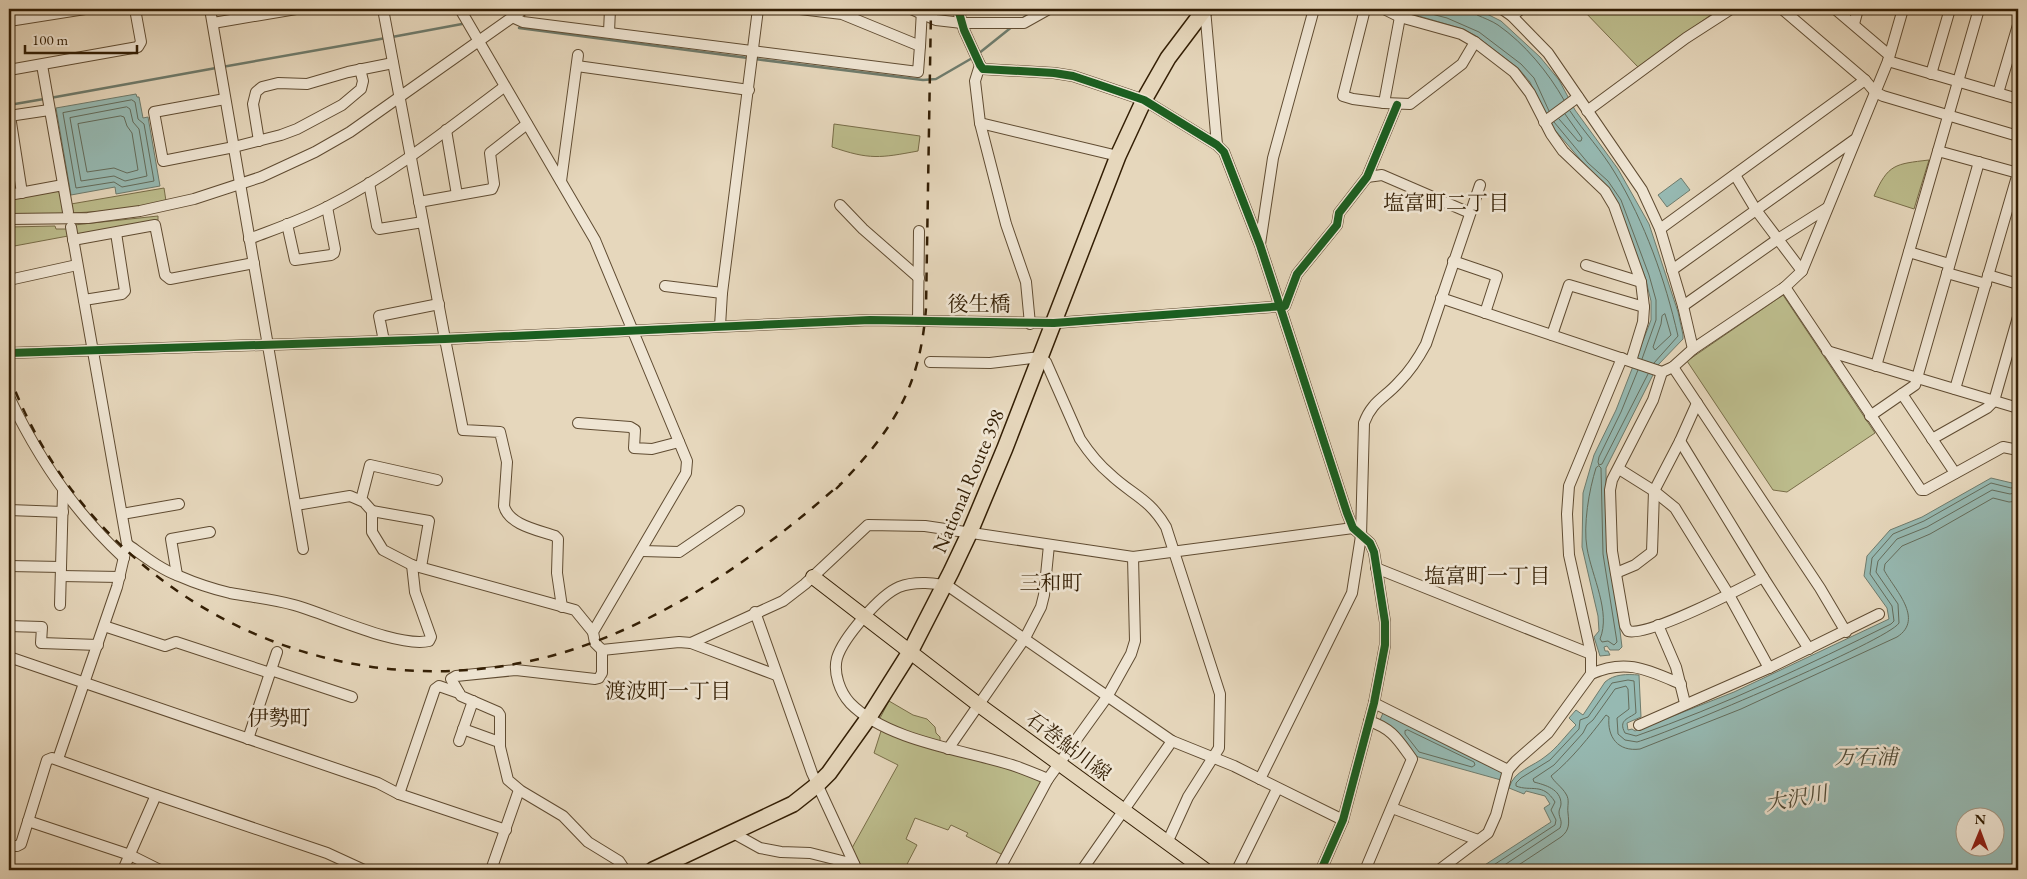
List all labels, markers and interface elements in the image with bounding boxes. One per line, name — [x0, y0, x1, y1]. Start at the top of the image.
scale bar — [25, 22, 138, 54]
text: 100 m — [32, 30, 69, 49]
district label: 塩富町二丁目 — [1383, 189, 1509, 216]
district label: 後生橋 — [948, 290, 1011, 317]
street label: National Route 398 — [926, 405, 1010, 557]
district label: 塩富町一丁目 — [1424, 562, 1550, 589]
district label: 三和町 — [1020, 569, 1083, 596]
district label: 渡波町一丁目 — [605, 677, 731, 704]
district label: 伊勢町 — [248, 704, 311, 731]
street label: 石巻鮎川線 — [1021, 706, 1117, 786]
water label: 万石浦 — [1835, 743, 1900, 770]
water label: 大沢川 — [1763, 779, 1831, 817]
north arrow — [1954, 806, 2004, 856]
text: N — [1974, 810, 1987, 828]

